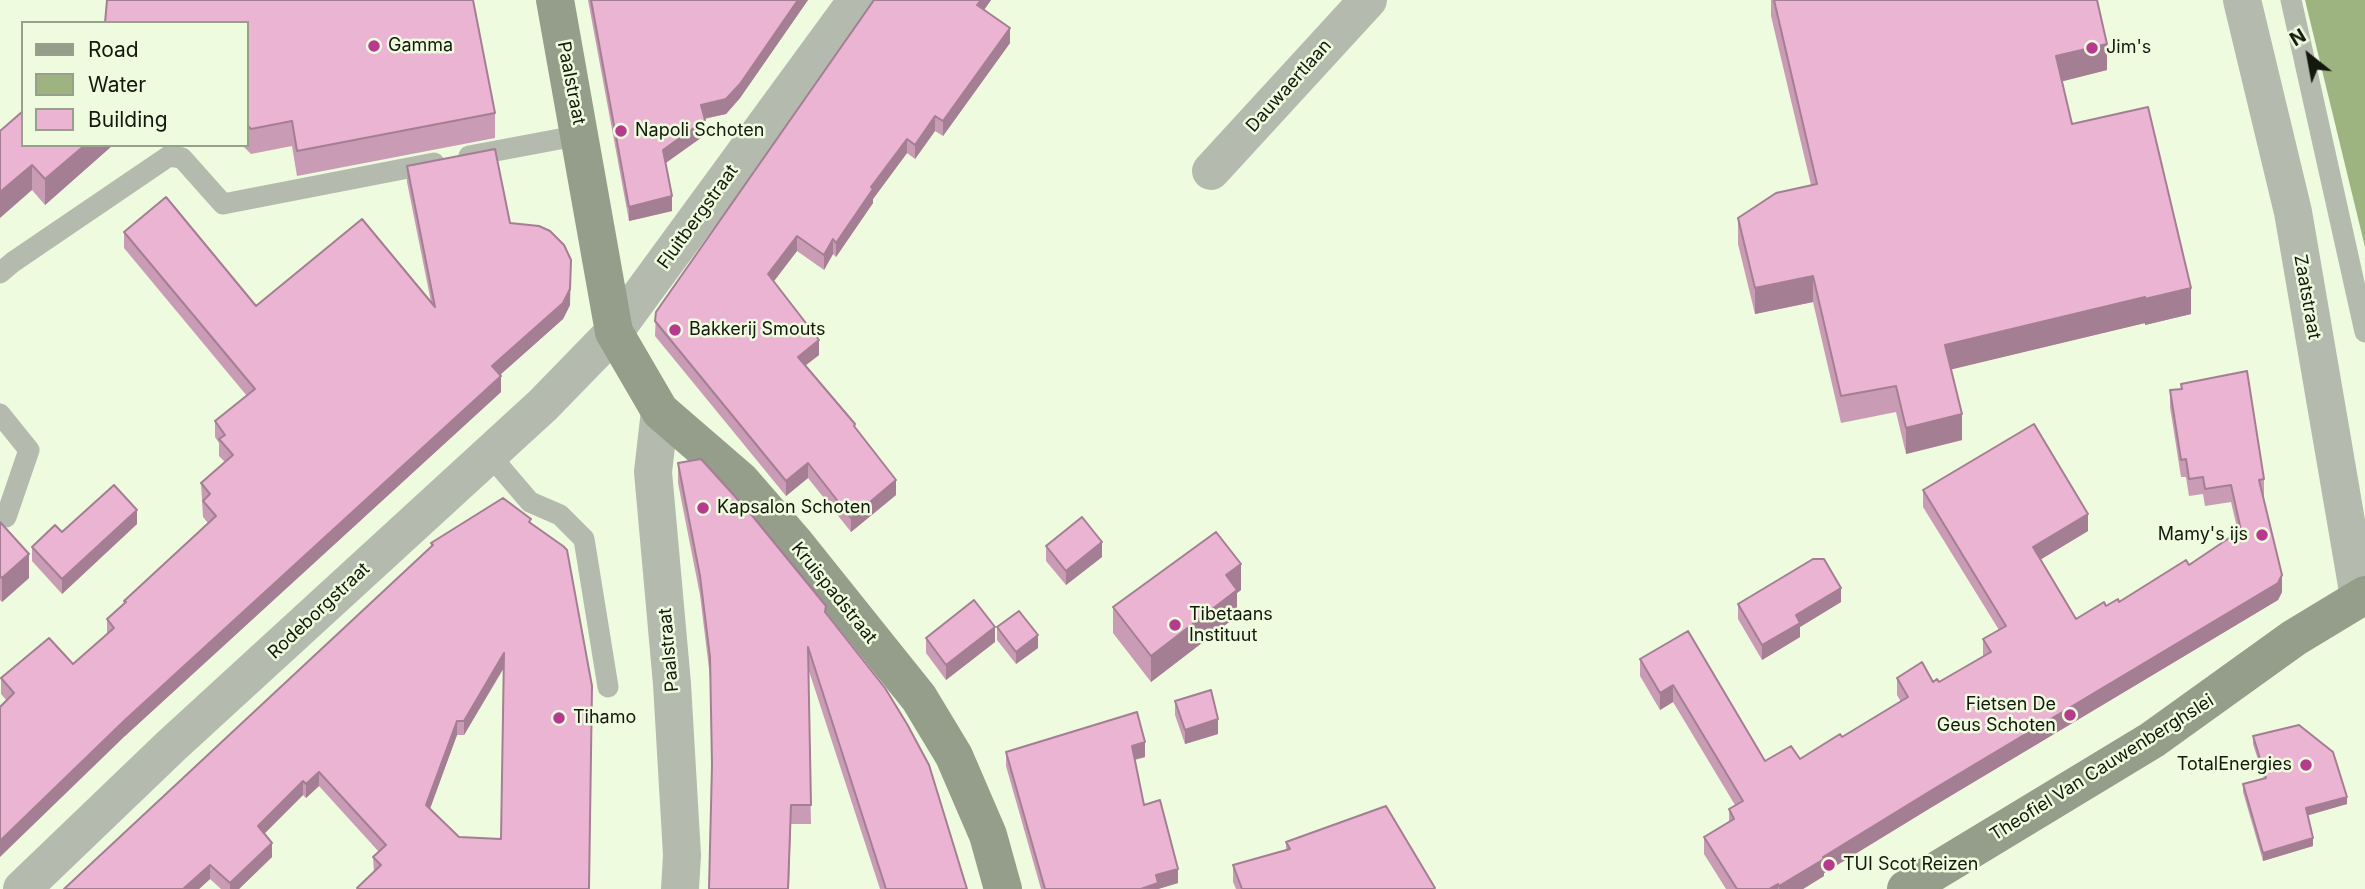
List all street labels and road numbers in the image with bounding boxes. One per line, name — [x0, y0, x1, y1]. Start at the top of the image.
street label: Dauwaertlaan — [1242, 35, 1336, 137]
street label: Paalstraat — [552, 40, 590, 126]
street label: Fluitbergstraat — [653, 161, 743, 273]
street label: Zaatstraat — [2289, 253, 2325, 341]
street label: Kruispadstraat — [787, 538, 881, 648]
street label: Rodeborgstraat — [264, 558, 374, 664]
street label: Paalstraat — [655, 607, 683, 693]
street label: Theofiel Van Cauwenberghslei — [1986, 690, 2218, 846]

